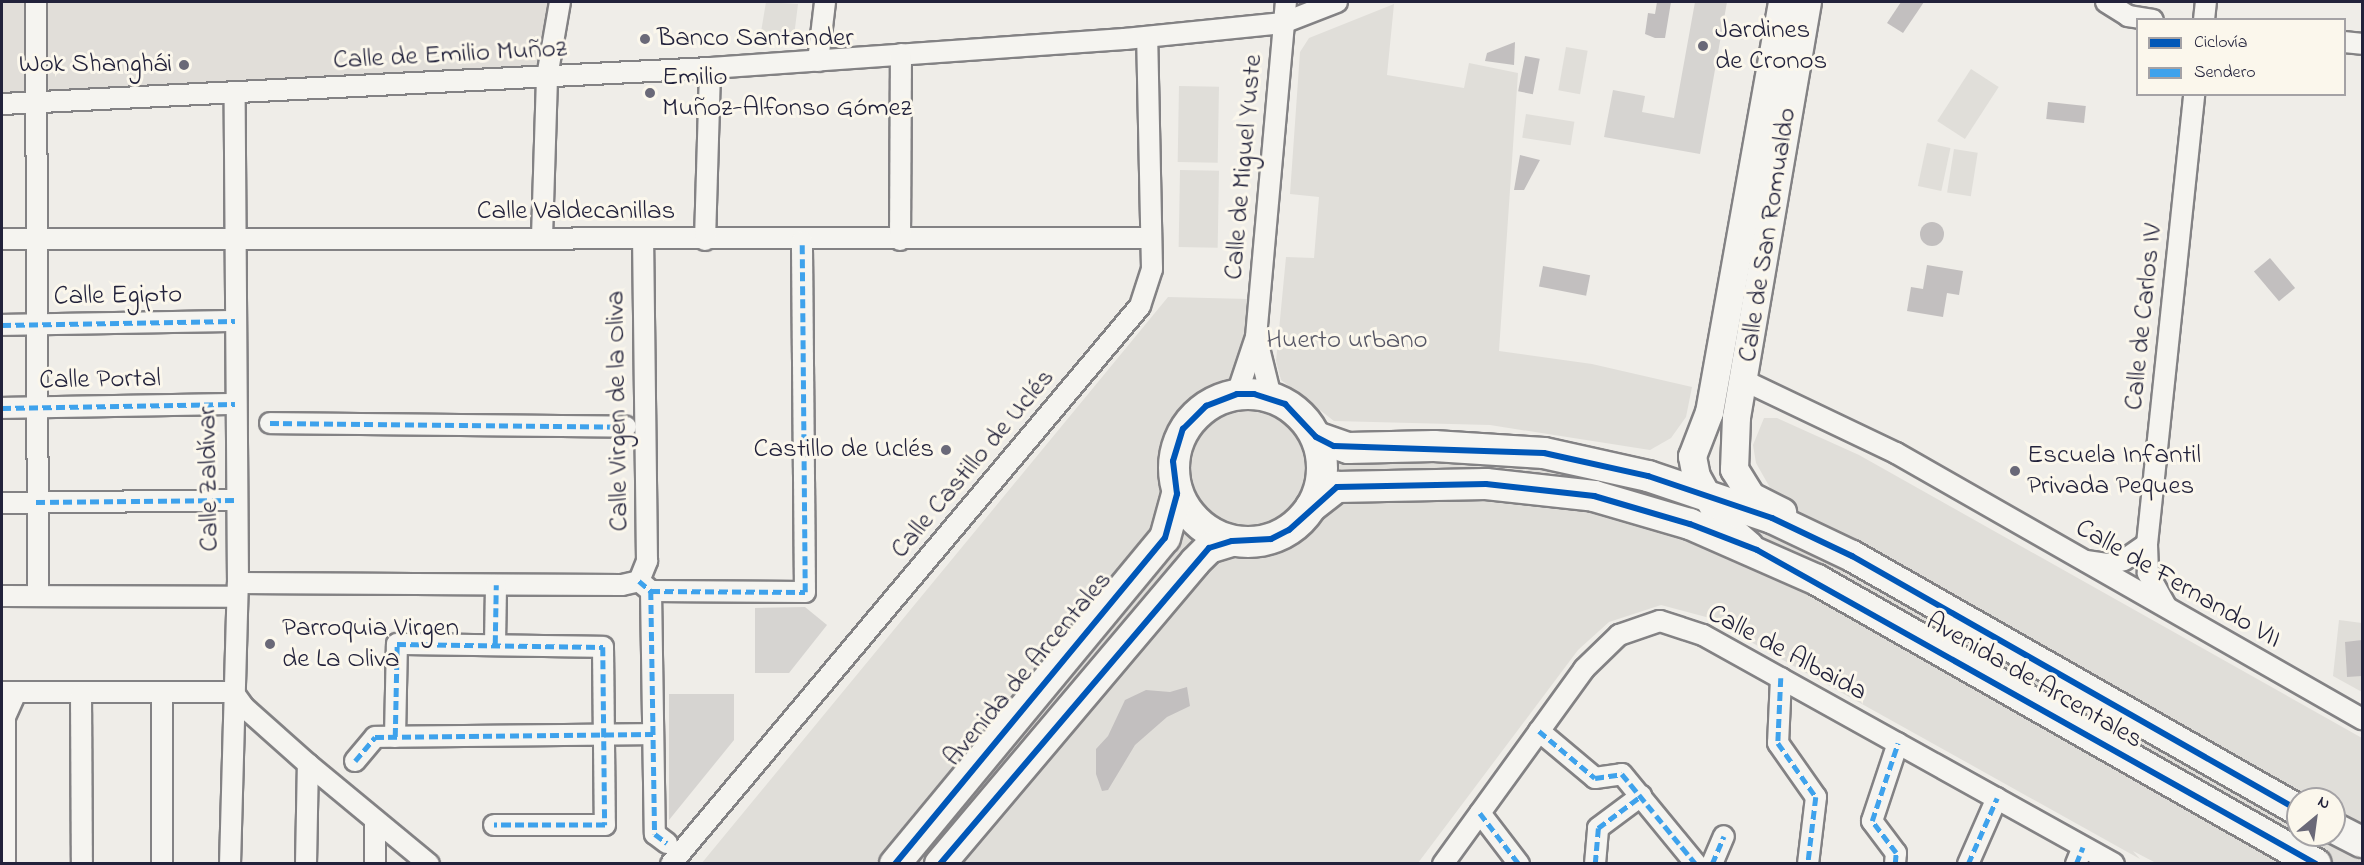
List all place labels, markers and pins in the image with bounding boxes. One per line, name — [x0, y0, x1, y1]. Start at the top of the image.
place label: Jardines de Cronos — [1715, 14, 1827, 77]
place label: Banco Santander — [657, 23, 854, 55]
marker: Banco Santander — [638, 32, 652, 46]
marker: Jardines de Cronos — [1696, 39, 1710, 53]
place label: Wok Shanghái — [19, 49, 172, 81]
marker: Wok Shanghái — [177, 58, 191, 72]
place label: Emilio Muñoz-Alfonso Gómez — [662, 61, 912, 124]
marker: Emilio Muñoz-Alfonso Gómez — [643, 86, 657, 100]
place label: Castillo de Uclés — [754, 434, 934, 466]
place label: Escuela Infantil Privada Peques — [2027, 439, 2201, 502]
marker: Castillo de Uclés — [939, 443, 953, 457]
marker: Escuela Infantil Privada Peques — [2008, 464, 2022, 478]
place label: Parroquia Virgen de La Oliva — [282, 612, 459, 675]
marker: Parroquia Virgen de La Oliva — [263, 637, 277, 651]

